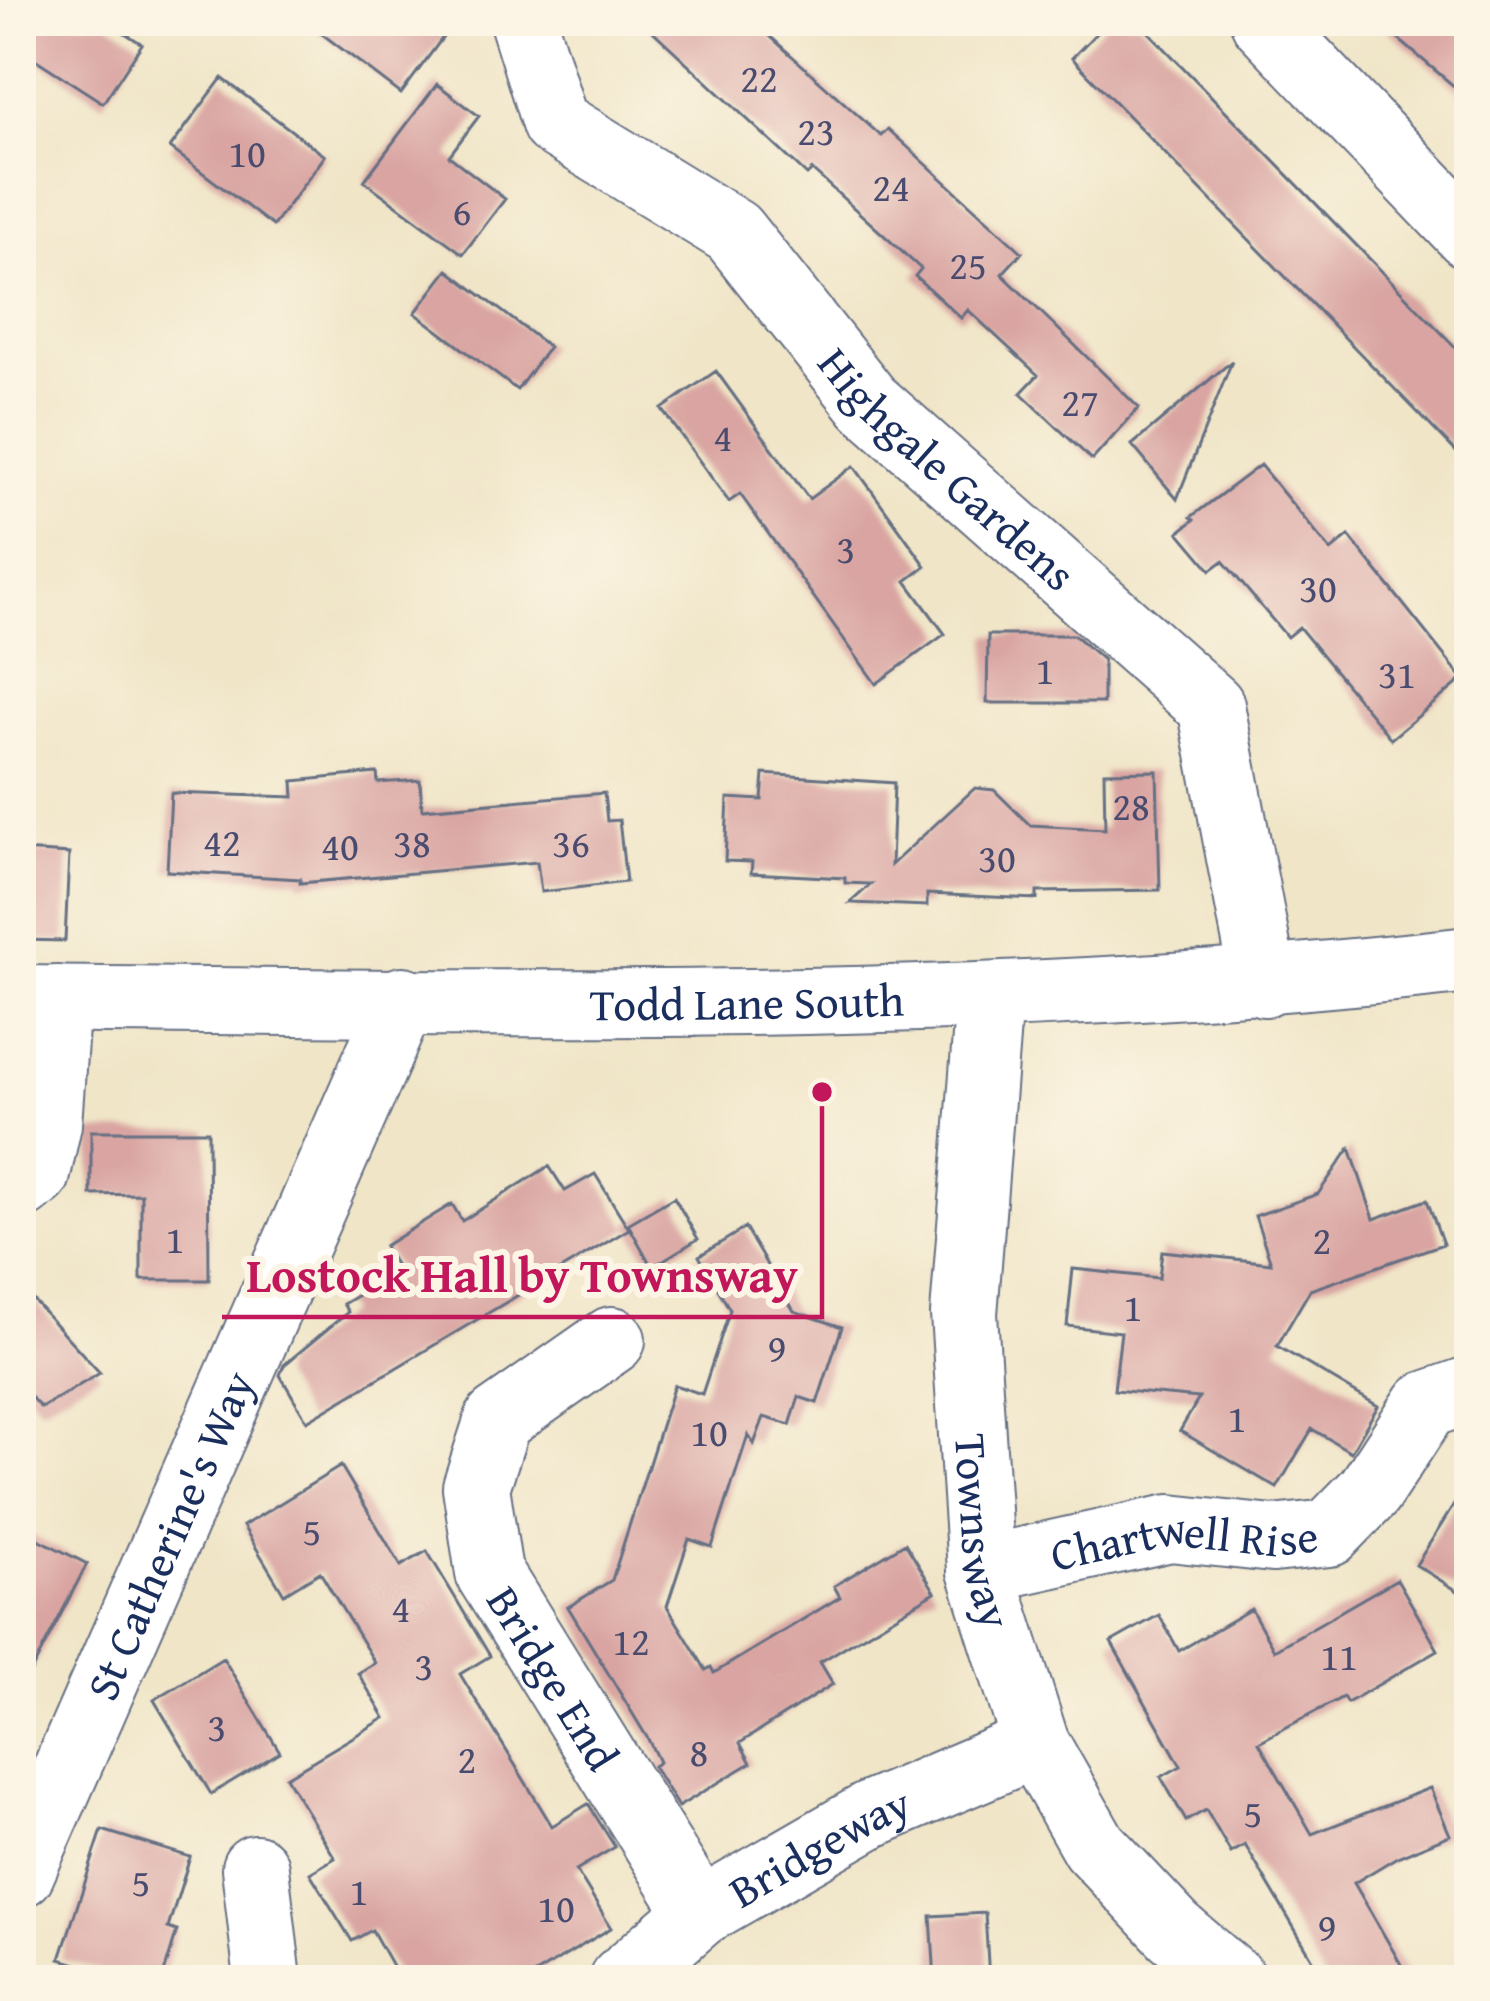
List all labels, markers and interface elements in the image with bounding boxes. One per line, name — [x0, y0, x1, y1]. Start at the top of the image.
house number: 22 — [740, 49, 778, 106]
house number: 23 — [797, 102, 835, 159]
house number: 10 — [228, 124, 266, 181]
house number: 24 — [872, 158, 910, 215]
house number: 6 — [453, 182, 471, 239]
house number: 25 — [949, 236, 987, 293]
street label: Highgale Gardens — [804, 333, 1091, 605]
house number: 27 — [1061, 373, 1099, 430]
house number: 4 — [714, 408, 732, 465]
house number: 3 — [837, 520, 855, 577]
house number: 30 — [1299, 559, 1337, 616]
house number: 1 — [1036, 641, 1054, 698]
house number: 31 — [1378, 645, 1416, 702]
house number: 28 — [1112, 777, 1150, 834]
house number: 42 — [203, 813, 241, 870]
house number: 38 — [393, 814, 431, 871]
house number: 36 — [552, 814, 590, 871]
house number: 40 — [321, 817, 359, 874]
house number: 30 — [978, 829, 1016, 886]
street label: Todd Lane South — [590, 966, 905, 1036]
house number: 1 — [166, 1210, 184, 1267]
house number: 2 — [1313, 1211, 1331, 1268]
callout: Lostock Hall by Townsway — [222, 1233, 822, 1317]
text: Lostock Hall by Townsway — [246, 1239, 798, 1310]
house number: 1 — [1124, 1278, 1142, 1335]
house number: 9 — [768, 1319, 786, 1376]
street label: St Catherine's Way — [68, 1360, 270, 1710]
house number: 1 — [1228, 1389, 1246, 1446]
house number: 10 — [690, 1403, 728, 1460]
street label: Townsway — [940, 1432, 1030, 1637]
street label: Chartwell Rise — [1044, 1493, 1321, 1586]
house number: 5 — [303, 1502, 321, 1559]
street label: Bridge End — [472, 1573, 636, 1782]
house number: 4 — [392, 1579, 410, 1636]
house number: 12 — [612, 1612, 650, 1669]
house number: 11 — [1320, 1627, 1358, 1684]
house number: 3 — [415, 1637, 433, 1694]
house number: 3 — [208, 1698, 226, 1755]
house number: 8 — [690, 1723, 708, 1780]
house number: 2 — [458, 1730, 476, 1787]
street label: Bridgeway — [716, 1769, 921, 1922]
house number: 5 — [1244, 1784, 1262, 1841]
house number: 5 — [132, 1853, 150, 1910]
house number: 1 — [350, 1862, 368, 1919]
house number: 10 — [537, 1879, 575, 1936]
house number: 9 — [1318, 1898, 1336, 1955]

